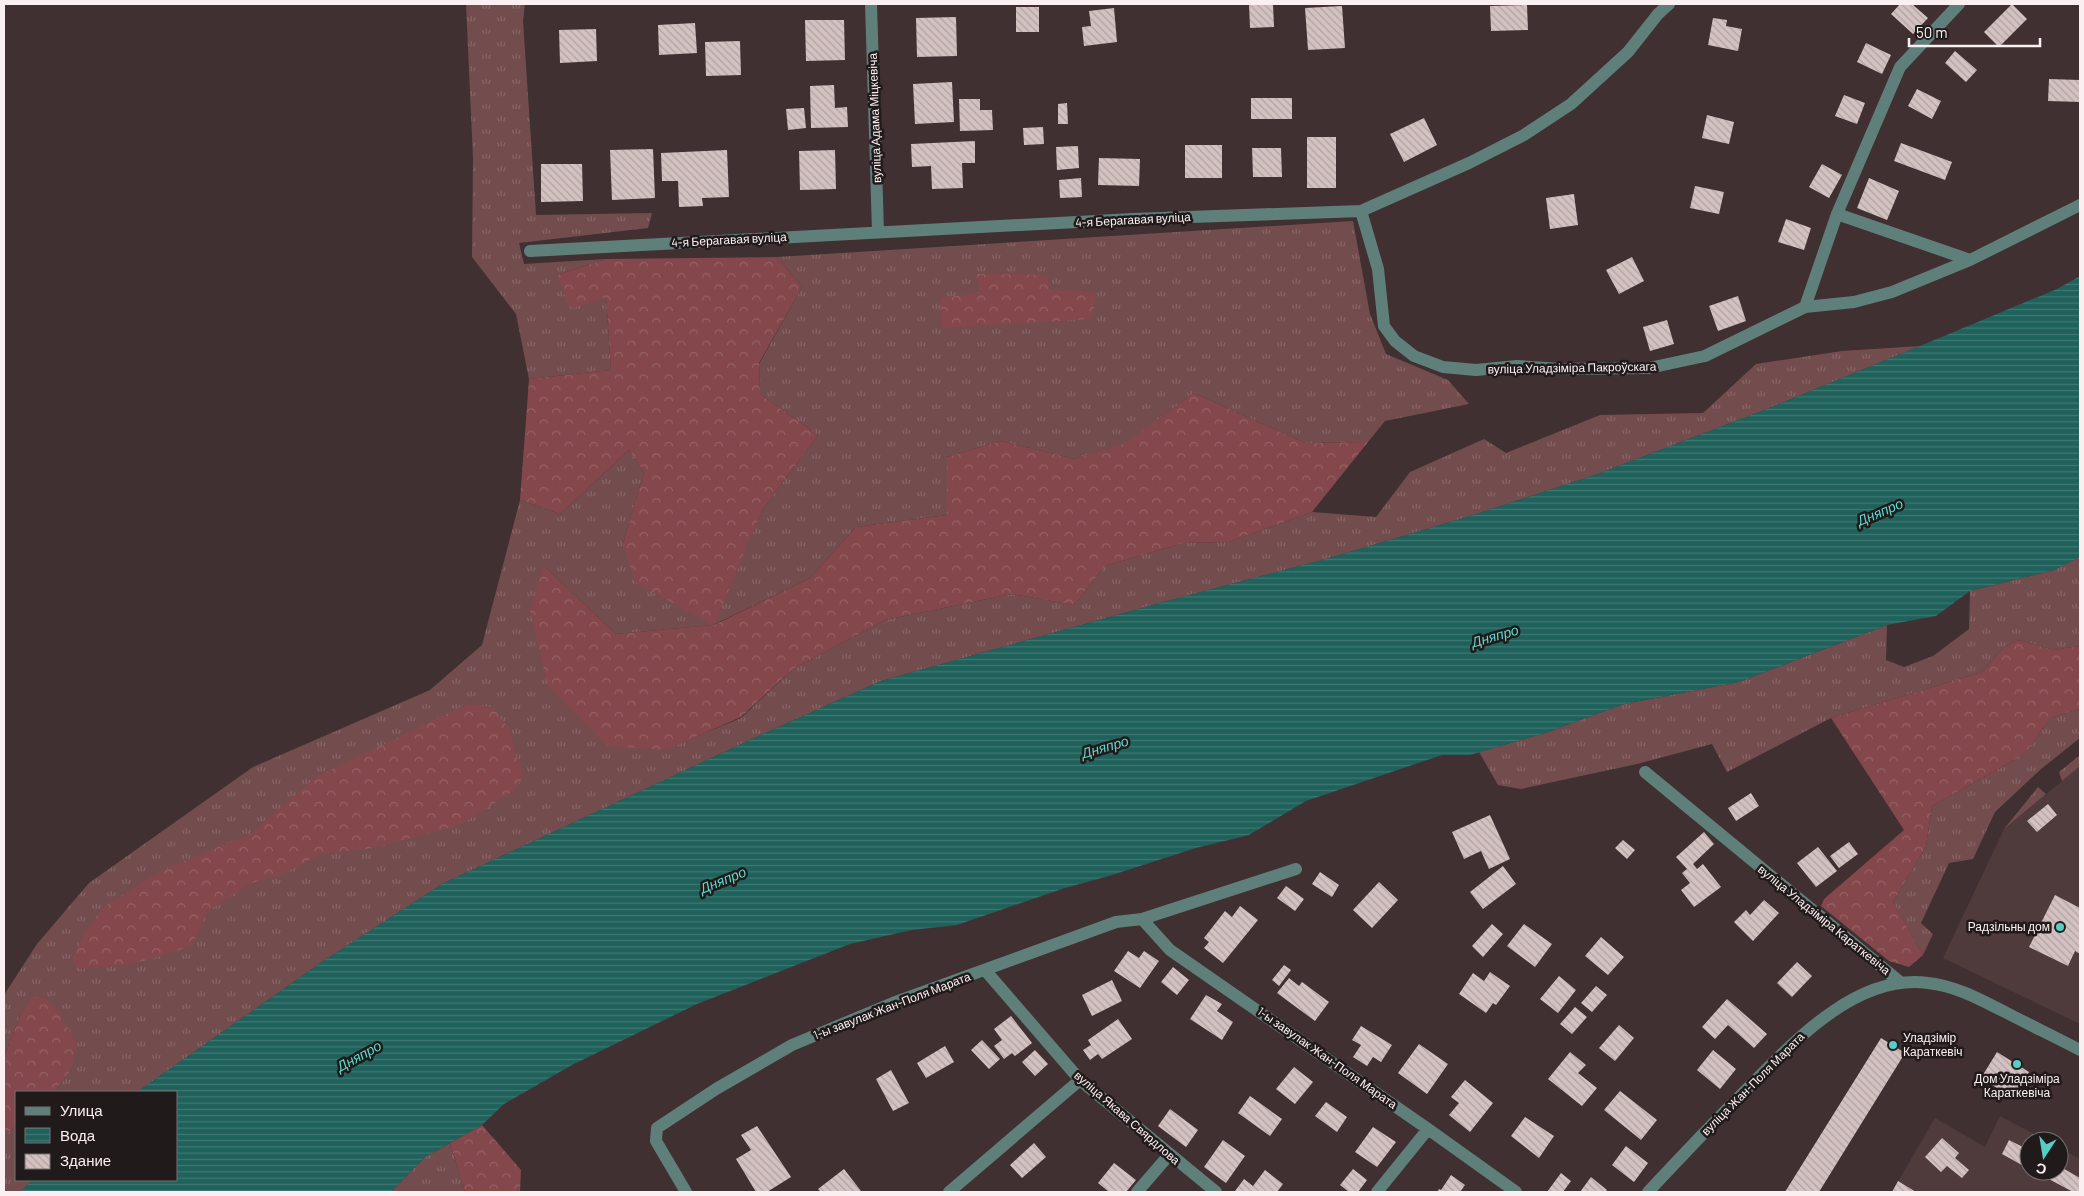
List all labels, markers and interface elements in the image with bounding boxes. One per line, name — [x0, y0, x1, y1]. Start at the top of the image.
scale bar — [1909, 15, 2040, 47]
text: 50 m — [1916, 23, 1948, 41]
street label: вуліца Адама Міцкевіча — [865, 52, 884, 183]
street label: 4-я Берагавая вуліца — [1075, 209, 1192, 230]
street label: 4-я Берагавая вуліца — [671, 229, 788, 250]
street label: вуліца Уладзіміра Пакроўскага — [1488, 359, 1657, 376]
water label: Дняпро — [1852, 494, 1906, 530]
water label: Дняпро — [1467, 621, 1521, 651]
water label: Дняпро — [1077, 732, 1131, 762]
street label: вуліца Уладзіміра Караткевіча — [1755, 862, 1894, 978]
water label: Дняпро — [695, 863, 749, 897]
place label: Радзільны дом — [1968, 919, 2050, 934]
marker: Радзільны дом — [2054, 921, 2066, 933]
street label: 1-ы завулак Жан-Поля Марата — [811, 968, 973, 1043]
street label: 1-ы завулак Жан-Поля Марата — [1254, 1003, 1400, 1112]
street label: вуліца Жан-Поля Марата — [1698, 1029, 1808, 1138]
place label: Уладзімір Караткевіч — [1903, 1030, 1963, 1059]
water label: Дняпро — [332, 1036, 384, 1076]
marker: Уладзімір Караткевіч — [1887, 1039, 1899, 1051]
marker: Дом Уладзіміра Караткевіча — [2011, 1058, 2023, 1070]
street label: вуліца Якава Свярдлова — [1071, 1068, 1183, 1168]
place label: Дом Уладзіміра Караткевіча — [1974, 1071, 2060, 1100]
legend — [15, 1091, 178, 1181]
text: Улица — [60, 1101, 103, 1119]
text: Вода — [60, 1126, 96, 1144]
north arrow — [2019, 1131, 2069, 1181]
text: Здание — [60, 1151, 111, 1169]
text: С — [2034, 1160, 2048, 1179]

